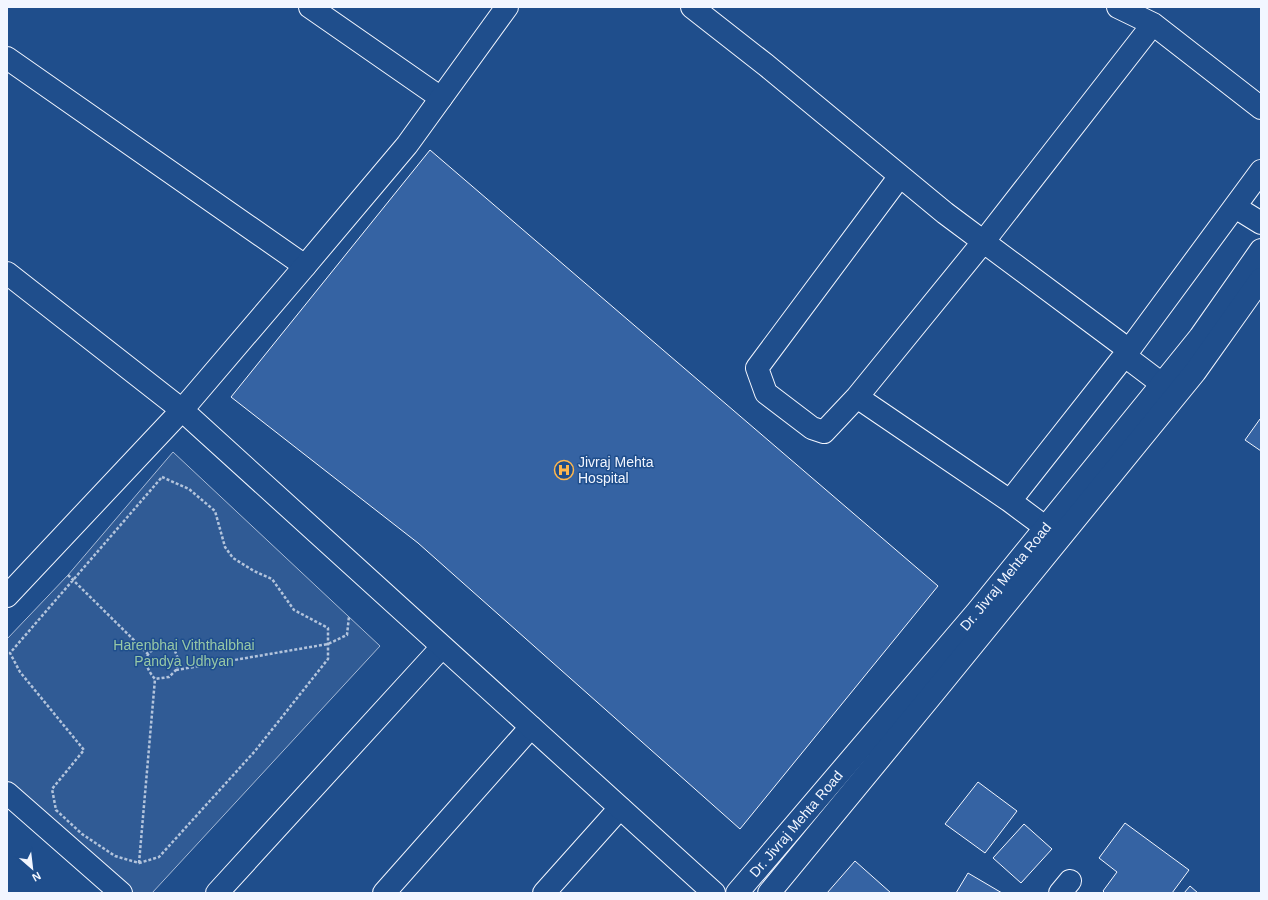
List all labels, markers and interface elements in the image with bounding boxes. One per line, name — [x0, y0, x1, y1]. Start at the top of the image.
place label: Jivraj Mehta Hospital — [578, 454, 654, 486]
hospital icon: Jivraj Mehta Hospital — [553, 459, 575, 481]
street label: Dr. Jivraj Mehta Road — [957, 519, 1054, 634]
park label: Harenbhai Viththalbhai Pandya Udhyan — [113, 637, 255, 669]
street label: Dr. Jivraj Mehta Road — [746, 767, 846, 880]
north arrow — [12, 848, 52, 888]
text: N — [30, 870, 43, 884]

